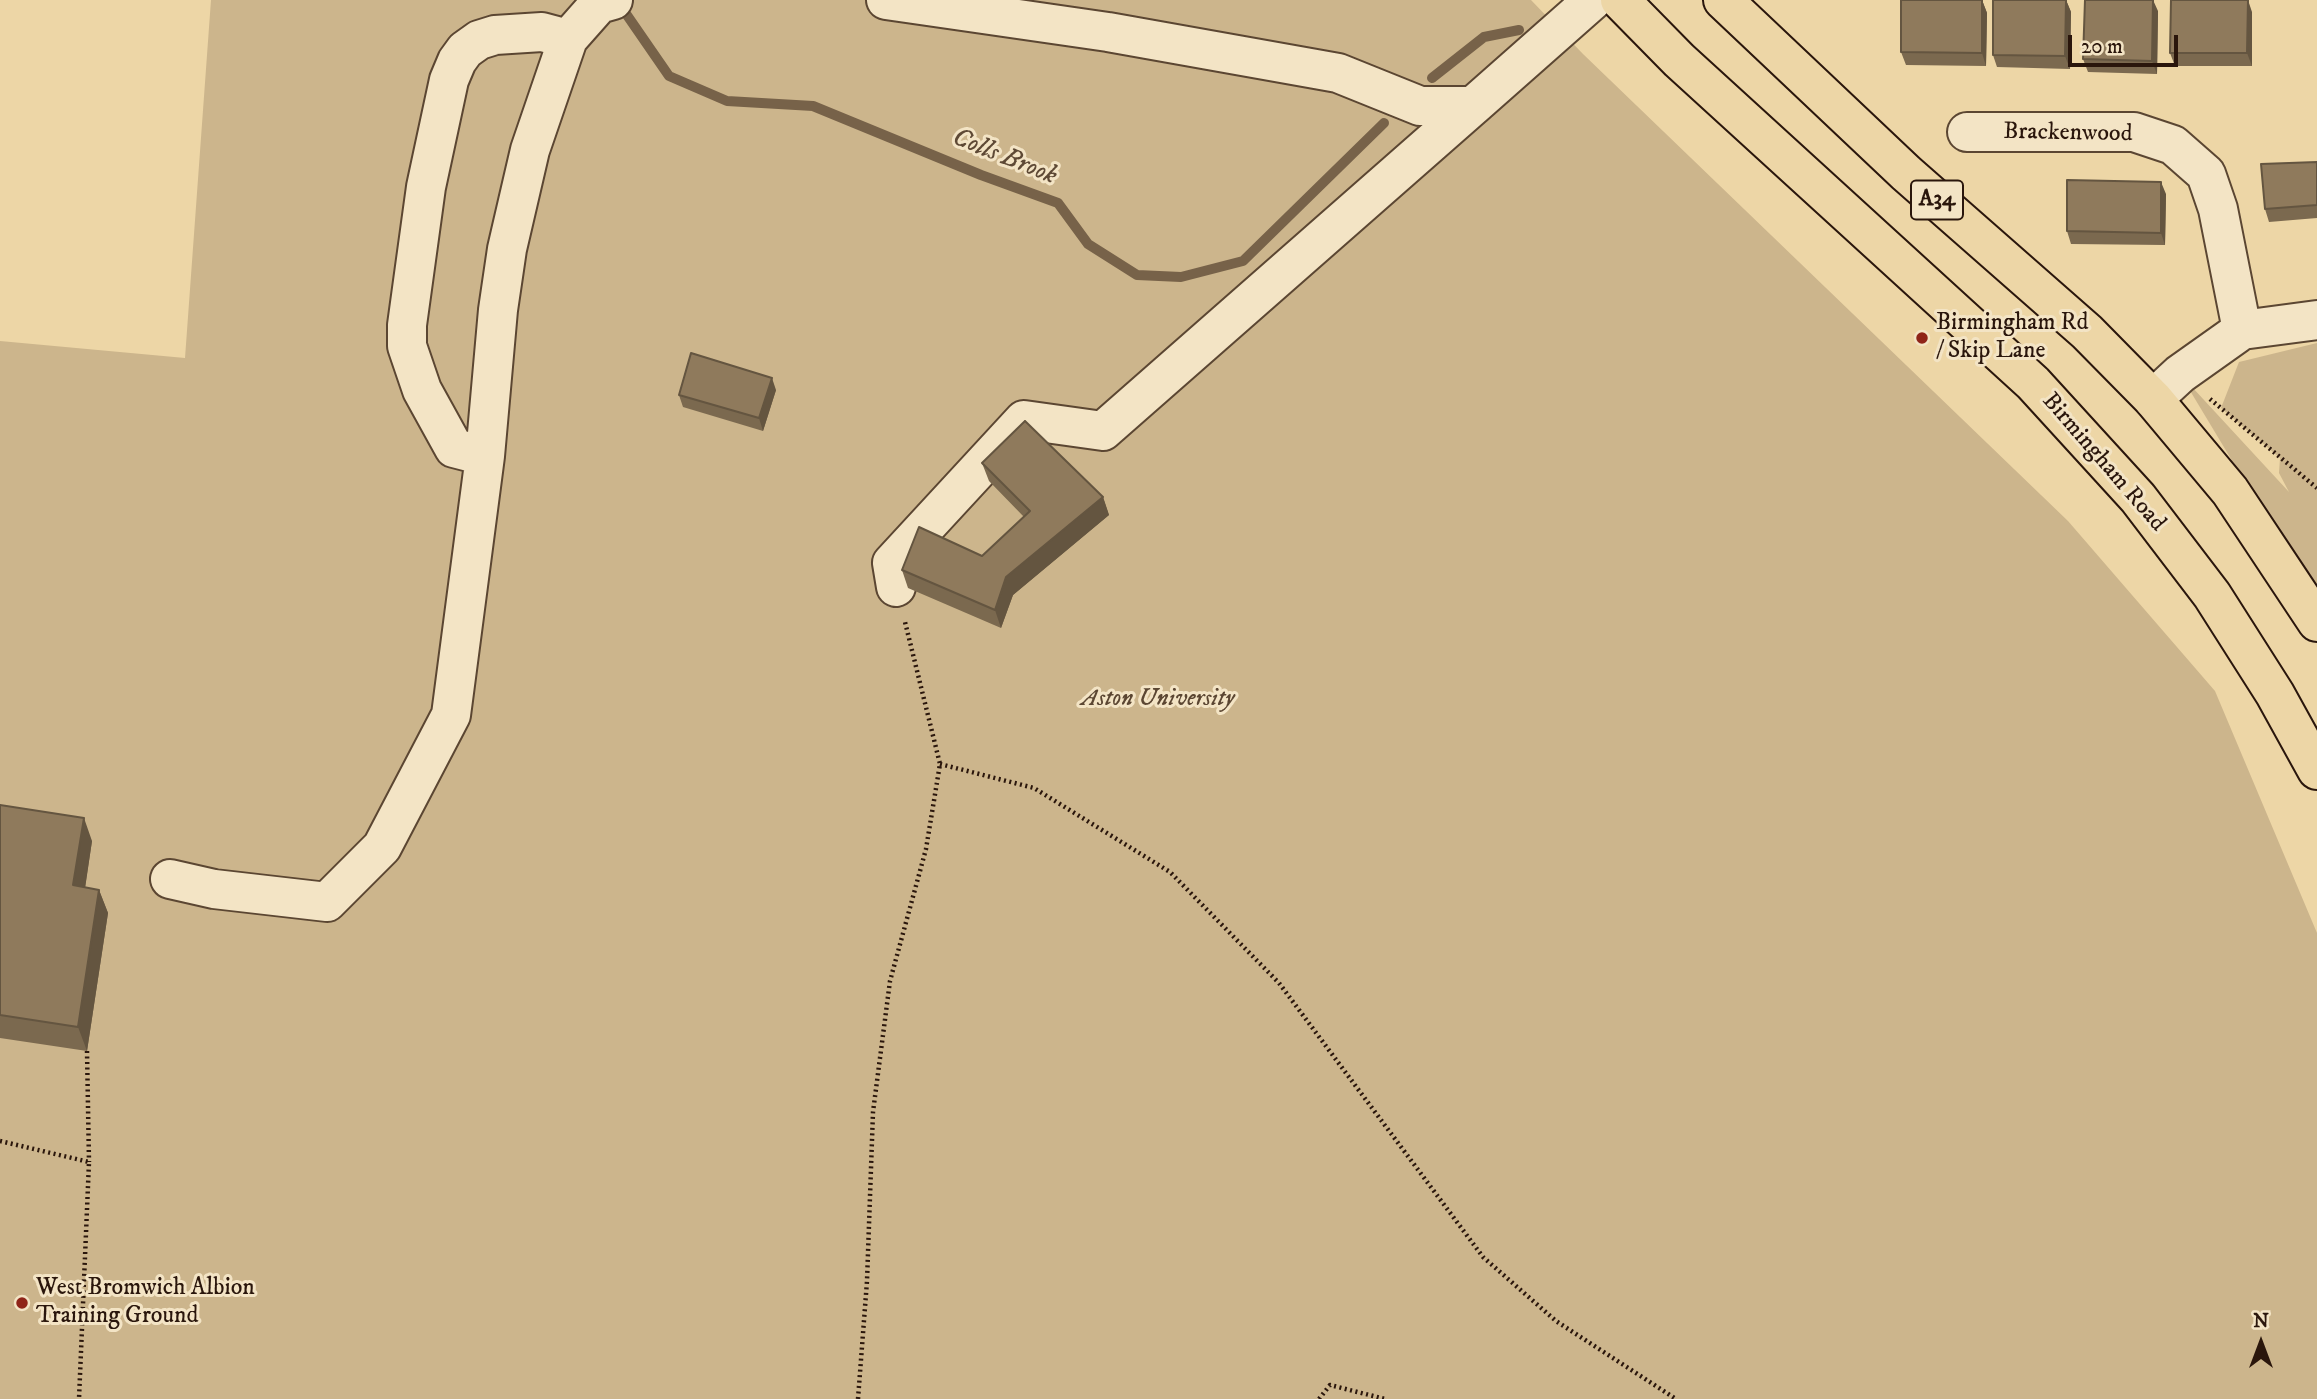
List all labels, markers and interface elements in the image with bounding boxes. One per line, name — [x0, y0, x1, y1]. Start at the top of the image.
scale bar — [2072, 21, 2182, 65]
text: 20 m — [2081, 34, 2123, 60]
street label: Brackenwood — [2003, 118, 2133, 150]
water label: Colls Brook — [947, 123, 1061, 193]
road number: A34 — [1911, 181, 1963, 220]
place label: Birmingham Rd / Skip Lane — [1936, 310, 2089, 366]
marker: Birmingham Rd / Skip Lane — [1914, 330, 1930, 346]
street label: Birmingham Road — [2035, 388, 2171, 538]
park label: Aston University — [1082, 686, 1234, 714]
place label: West Bromwich Albion Training Ground — [36, 1275, 255, 1331]
marker: West Bromwich Albion Training Ground — [14, 1295, 30, 1311]
north arrow — [2226, 1308, 2296, 1378]
text: N — [2253, 1310, 2269, 1333]

